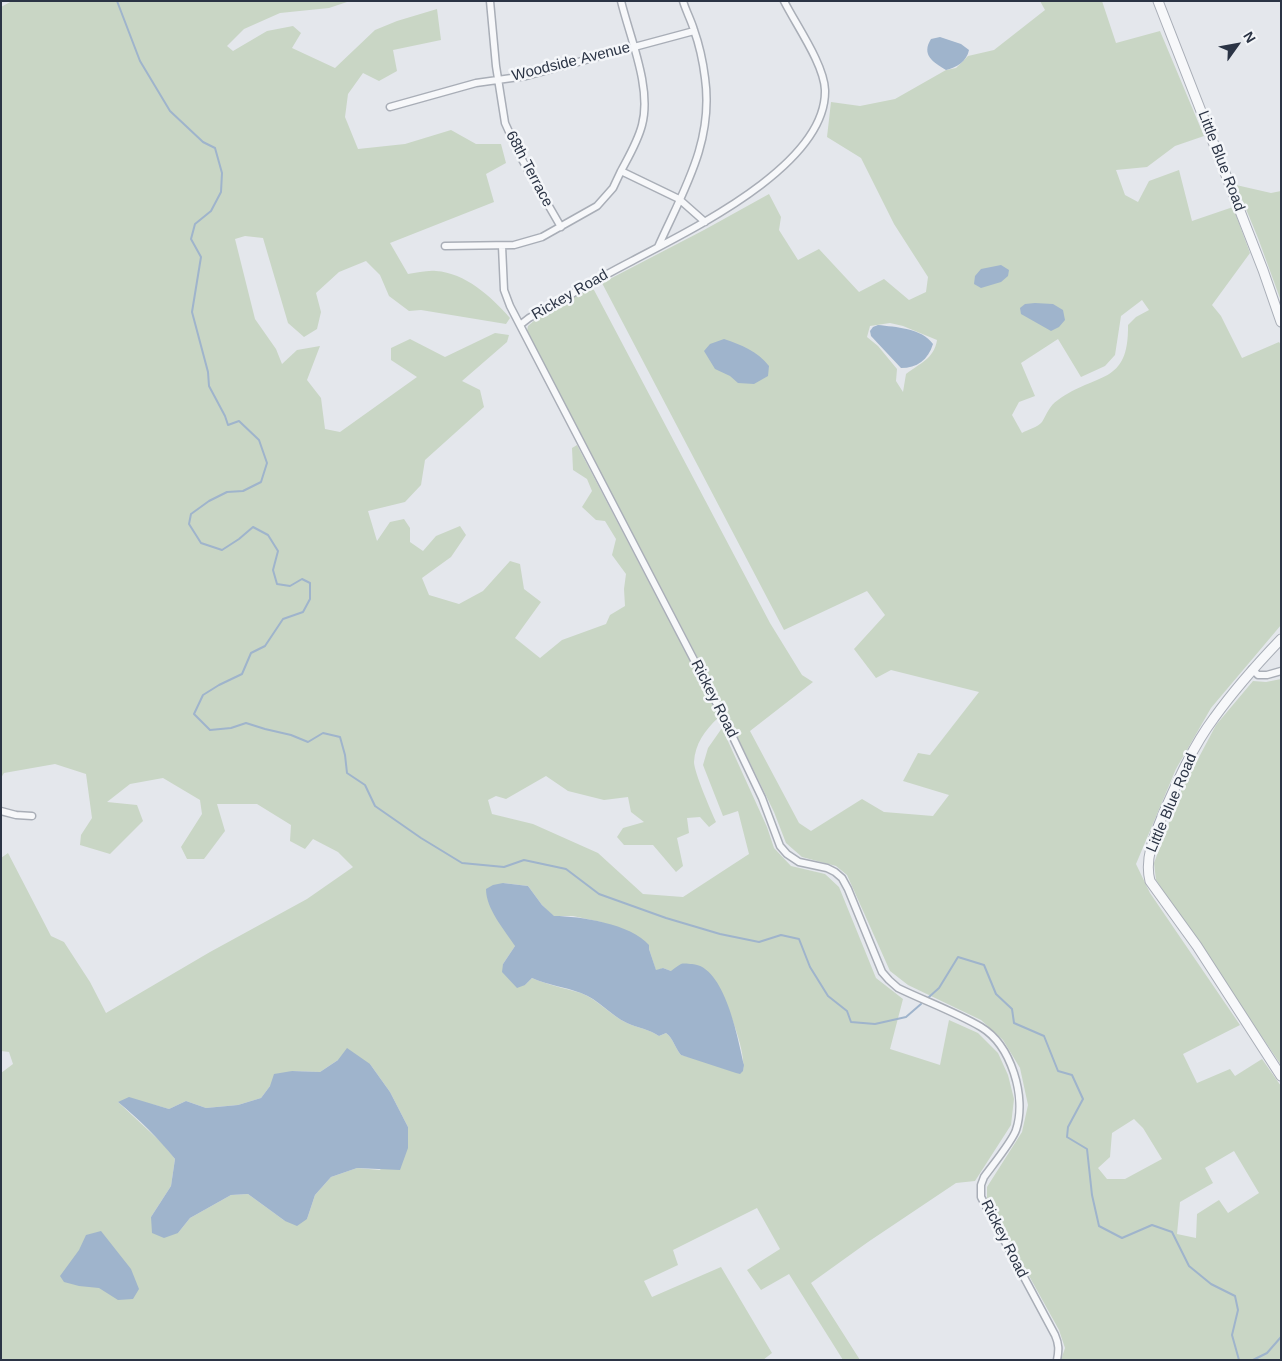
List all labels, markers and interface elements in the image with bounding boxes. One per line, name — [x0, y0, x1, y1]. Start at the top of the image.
north arrow — [1212, 20, 1262, 70]
text: N — [1240, 29, 1259, 46]
street label: Woodside Avenue — [510, 39, 632, 85]
street label: Little Blue Road — [1194, 108, 1248, 214]
street label: 68th Terrace — [501, 128, 557, 210]
street label: Rickey Road — [529, 266, 611, 324]
street label: Rickey Road — [687, 657, 741, 741]
street label: Little Blue Road — [1143, 751, 1201, 855]
street label: Rickey Road — [977, 1197, 1031, 1281]

